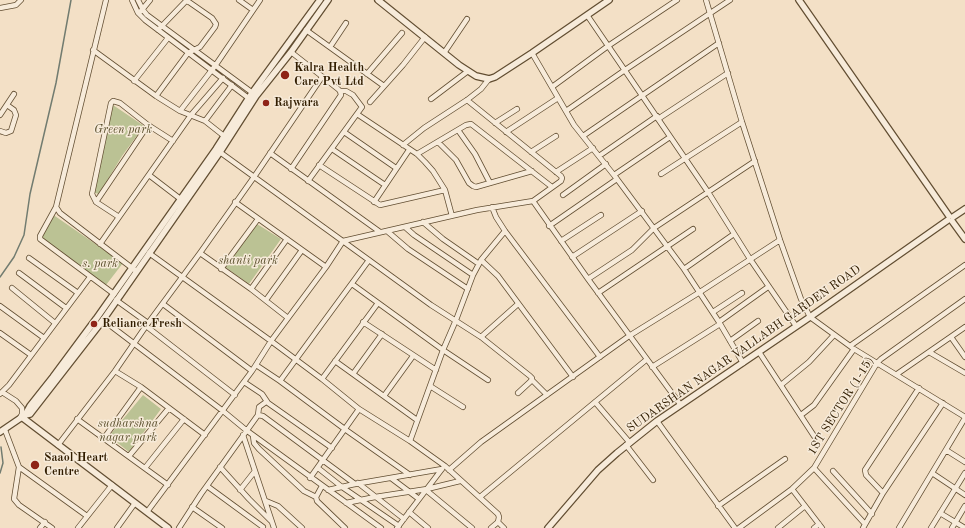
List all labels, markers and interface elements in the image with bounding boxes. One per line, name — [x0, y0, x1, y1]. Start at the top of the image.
place label: Kalra Health Care Pvt Ltd — [294, 61, 364, 89]
marker: Kalra Health Care Pvt Ltd — [279, 69, 291, 81]
place label: Rajwara — [274, 96, 319, 110]
marker: Rajwara — [261, 98, 271, 108]
park label: Green park — [94, 123, 152, 137]
park label: shanti park — [218, 254, 278, 268]
park label: s. park — [82, 257, 118, 271]
street label: SUDARSHAN NAGAR VALLABH GARDEN ROAD — [624, 262, 864, 436]
place label: Reliance Fresh — [102, 317, 182, 331]
marker: Reliance Fresh — [89, 319, 99, 329]
street label: 1ST SECTOR (1-15) — [805, 354, 877, 458]
park label: sudharshna nagar park — [98, 417, 158, 445]
place label: Saaol Heart Centre — [44, 451, 108, 479]
marker: Saaol Heart Centre — [29, 459, 41, 471]

